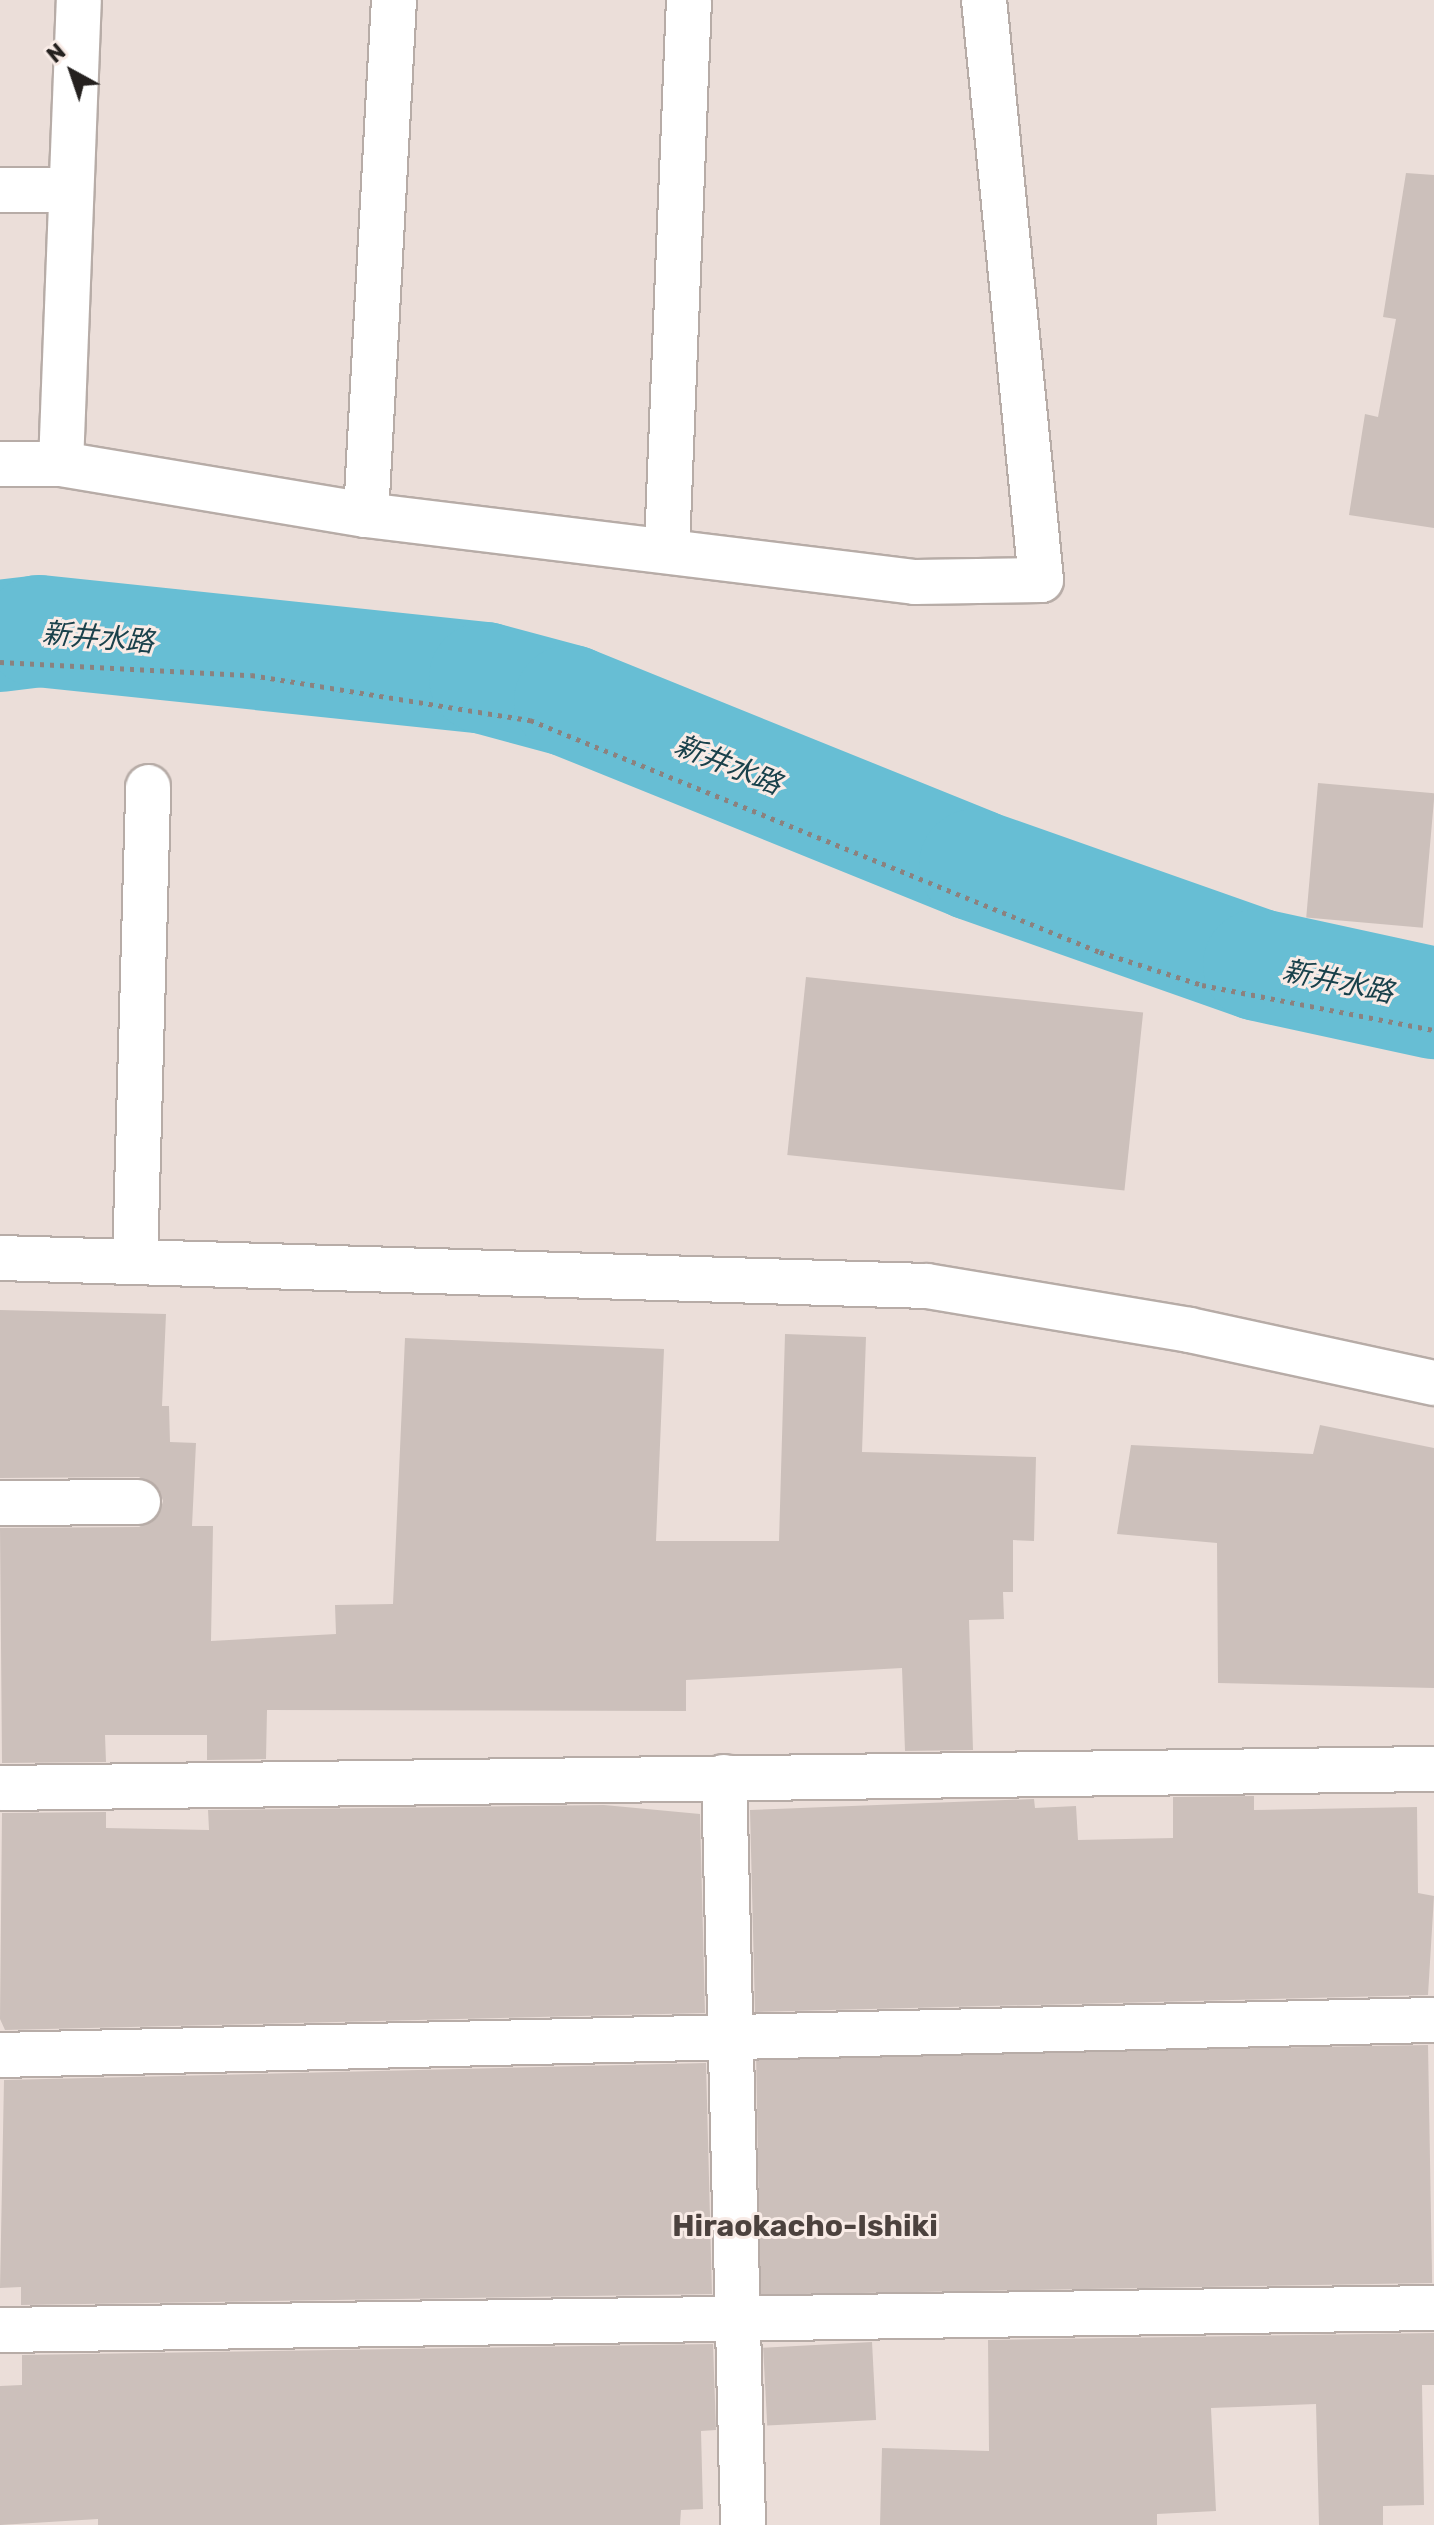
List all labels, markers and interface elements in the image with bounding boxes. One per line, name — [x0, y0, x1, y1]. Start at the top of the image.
north arrow — [32, 32, 112, 112]
text: N — [42, 38, 71, 69]
water label: 新井水路 — [41, 616, 155, 660]
water label: 新井水路 — [670, 728, 786, 802]
water label: 新井水路 — [1280, 954, 1396, 1010]
district label: Hiraokacho-Ishiki — [672, 2208, 938, 2244]

